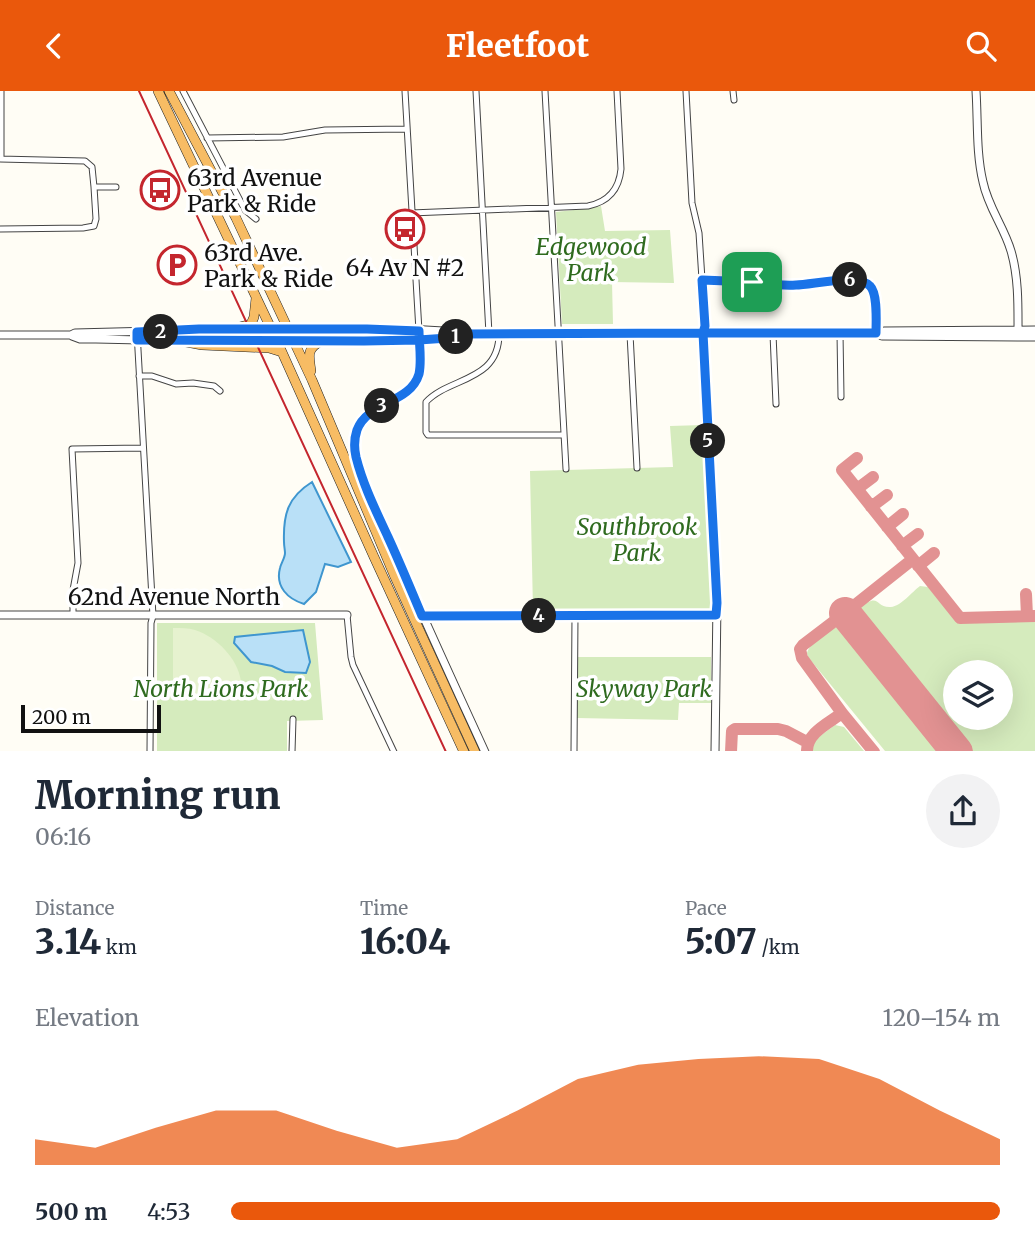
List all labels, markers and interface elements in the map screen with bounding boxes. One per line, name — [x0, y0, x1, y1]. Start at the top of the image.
text: Fleetfoot — [446, 26, 589, 66]
icon: back — [35, 27, 73, 65]
icon: search — [962, 27, 1000, 65]
place label: 63rd Avenue Park & Ride — [187, 163, 322, 218]
bus stop icon: 63rd Avenue Park & Ride — [139, 169, 181, 211]
bus stop icon: 64 Av N #2 — [384, 208, 426, 250]
park label: Edgewood Park — [536, 232, 647, 287]
place label: 63rd Ave. Park & Ride — [204, 238, 333, 293]
parking icon: 63rd Ave. Park & Ride — [156, 244, 198, 286]
pin — [722, 252, 782, 312]
place label: 64 Av N #2 — [346, 253, 464, 282]
icon: arrive — [733, 263, 771, 301]
pin: 6 — [832, 263, 868, 297]
text: 6 — [844, 267, 855, 291]
pin: 2 — [144, 315, 178, 349]
text: 2 — [155, 319, 166, 343]
pin: 1 — [438, 320, 474, 355]
text: 1 — [451, 324, 460, 348]
pin: 3 — [364, 389, 400, 423]
text: 3 — [376, 393, 387, 417]
pin: 5 — [690, 423, 726, 459]
text: 5 — [702, 428, 713, 452]
park label: Southbrook Park — [577, 512, 698, 567]
street label: 62nd Avenue North — [68, 582, 280, 611]
pin: 4 — [522, 599, 556, 633]
text: 4 — [532, 603, 545, 627]
map controls — [943, 660, 1013, 730]
button: layers — [943, 660, 1013, 730]
park label: North Lions Park — [134, 674, 309, 703]
park label: Skyway Park — [576, 674, 712, 703]
scale bar — [21, 703, 161, 734]
text: 200 m — [32, 705, 91, 729]
text: Morning run — [35, 772, 281, 819]
button: share — [926, 774, 1000, 848]
text: 06:16 — [35, 822, 91, 851]
text: Distance — [35, 896, 114, 920]
text: Time — [360, 896, 408, 920]
text: Pace — [685, 896, 727, 920]
text: 3.14 — [35, 920, 101, 964]
text: 16:04 — [360, 920, 450, 964]
text: 5:07 — [685, 920, 757, 964]
text: km — [101, 935, 137, 959]
text: /km — [757, 935, 800, 959]
text: Elevation — [35, 1003, 139, 1032]
text: 120–154 m — [883, 1003, 1000, 1032]
text: 500 m — [35, 1197, 107, 1226]
text: 4:53 — [147, 1197, 191, 1226]

